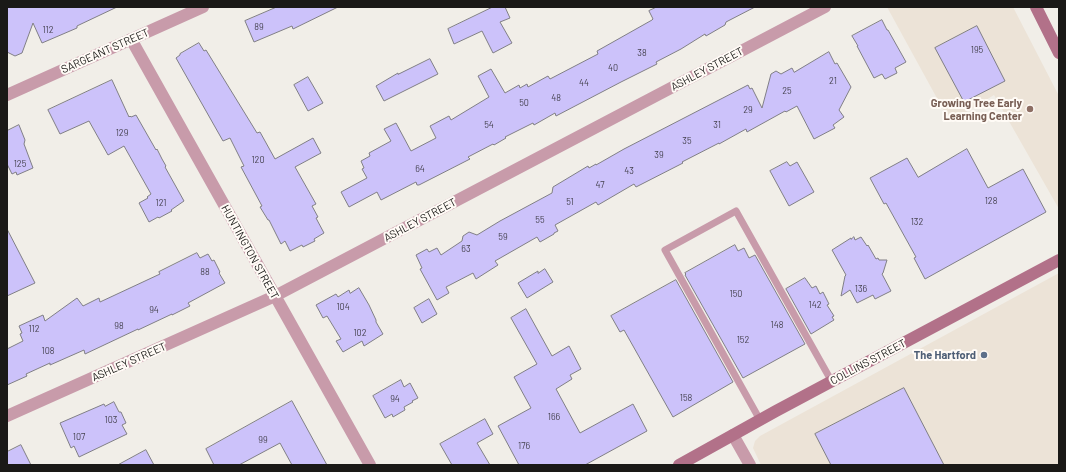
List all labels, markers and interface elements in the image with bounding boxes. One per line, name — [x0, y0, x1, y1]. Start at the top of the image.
house number: 89 — [254, 22, 264, 32]
house number: 112 — [42, 25, 54, 35]
street label: SARGEANT STREET — [59, 26, 151, 76]
street label: ASHLEY STREET — [669, 44, 745, 94]
house number: 195 — [971, 45, 983, 55]
house number: 38 — [637, 48, 647, 58]
house number: 40 — [608, 63, 618, 73]
house number: 21 — [829, 76, 837, 86]
house number: 44 — [579, 78, 589, 88]
house number: 25 — [782, 86, 792, 96]
house number: 48 — [551, 93, 561, 103]
place label: Growing Tree Early Learning Center — [931, 96, 1022, 122]
house number: 50 — [519, 98, 529, 108]
marker: Growing Tree Early Learning Center — [1025, 104, 1035, 114]
house number: 29 — [743, 105, 753, 115]
house number: 54 — [484, 120, 494, 130]
house number: 31 — [713, 120, 721, 130]
house number: 129 — [116, 128, 128, 138]
house number: 35 — [682, 136, 692, 146]
house number: 39 — [654, 150, 664, 160]
house number: 120 — [251, 155, 265, 165]
house number: 125 — [14, 159, 26, 169]
house number: 64 — [415, 164, 425, 174]
house number: 43 — [624, 166, 634, 176]
house number: 47 — [596, 180, 604, 190]
street label: ASHLEY STREET — [382, 195, 458, 245]
house number: 128 — [985, 196, 997, 206]
house number: 51 — [566, 197, 574, 207]
house number: 121 — [156, 198, 166, 208]
street label: HUNTINGTON STREET — [219, 202, 281, 302]
house number: 55 — [535, 215, 545, 225]
house number: 132 — [911, 217, 923, 227]
house number: 59 — [498, 232, 508, 242]
house number: 63 — [461, 244, 471, 254]
house number: 88 — [200, 267, 210, 277]
house number: 136 — [855, 284, 867, 294]
house number: 150 — [730, 289, 742, 299]
house number: 142 — [809, 300, 821, 310]
house number: 104 — [336, 302, 350, 312]
house number: 94 — [149, 305, 159, 315]
house number: 148 — [771, 320, 783, 330]
house number: 98 — [114, 321, 124, 331]
house number: 112 — [28, 324, 40, 334]
house number: 102 — [353, 328, 367, 338]
house number: 152 — [737, 335, 749, 345]
street label: COLLINS STREET — [828, 337, 908, 387]
street label: ASHLEY STREET — [90, 340, 168, 384]
house number: 108 — [42, 346, 54, 356]
place label: The Hartford — [914, 348, 976, 362]
marker: The Hartford — [979, 350, 989, 360]
house number: 158 — [680, 393, 692, 403]
house number: 94 — [390, 394, 400, 404]
house number: 166 — [548, 412, 560, 422]
house number: 103 — [105, 415, 117, 425]
house number: 107 — [73, 432, 85, 442]
house number: 99 — [258, 435, 268, 445]
house number: 176 — [518, 441, 530, 451]

